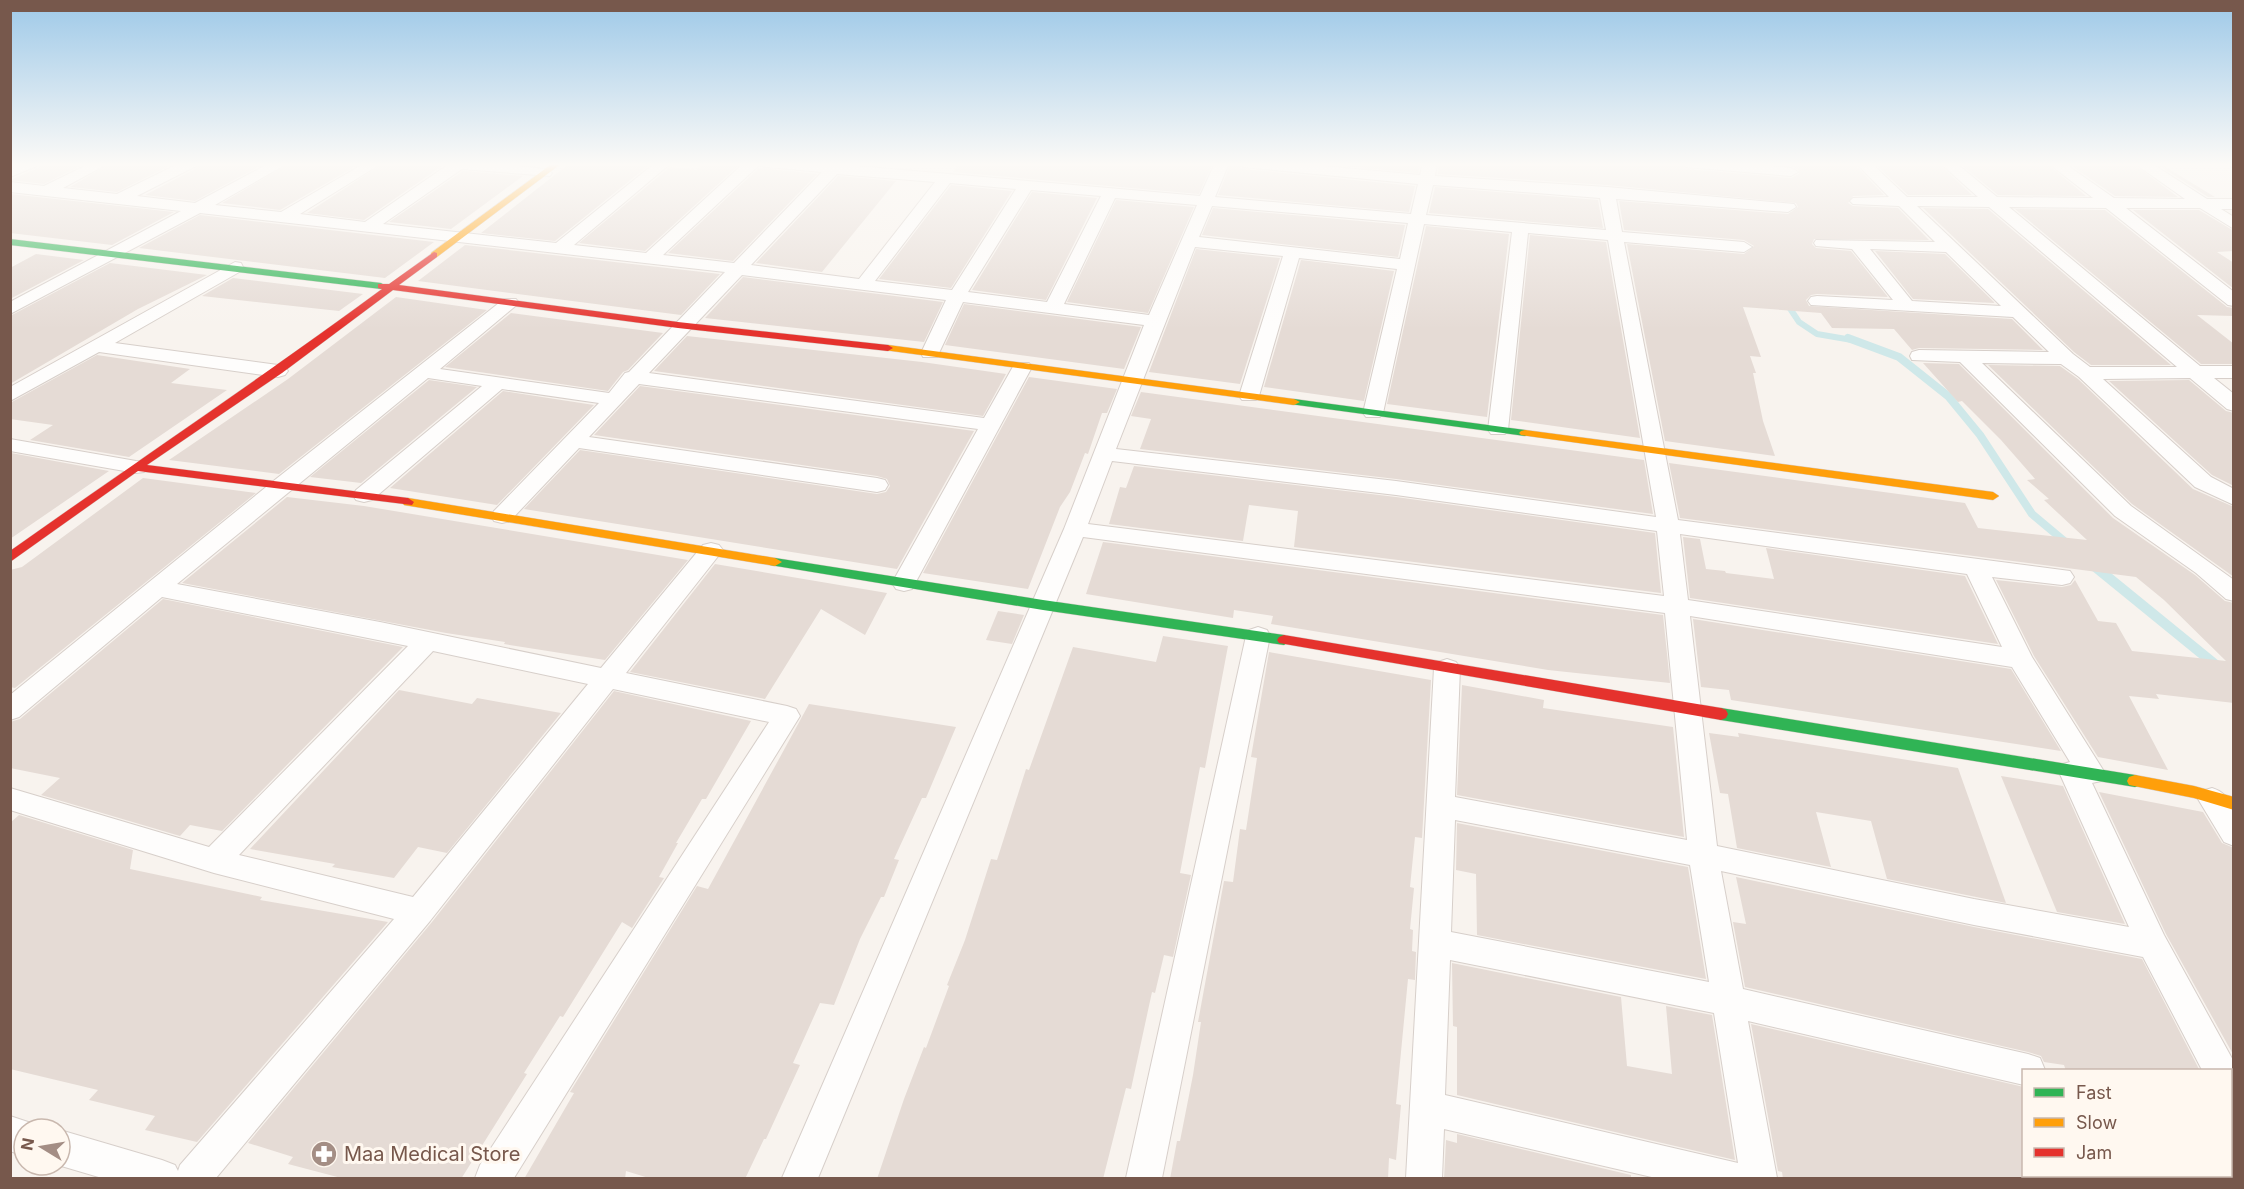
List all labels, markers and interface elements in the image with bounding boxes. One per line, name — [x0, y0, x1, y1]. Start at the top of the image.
legend — [2022, 1069, 2232, 1177]
text: Fast — [2076, 1082, 2112, 1103]
text: Slow — [2076, 1112, 2117, 1133]
north arrow — [12, 1117, 72, 1177]
text: N — [16, 1136, 38, 1152]
pharmacy icon: Maa Medical Store — [309, 1139, 339, 1169]
place label: Maa Medical Store — [344, 1142, 520, 1166]
text: Jam — [2076, 1142, 2112, 1163]

